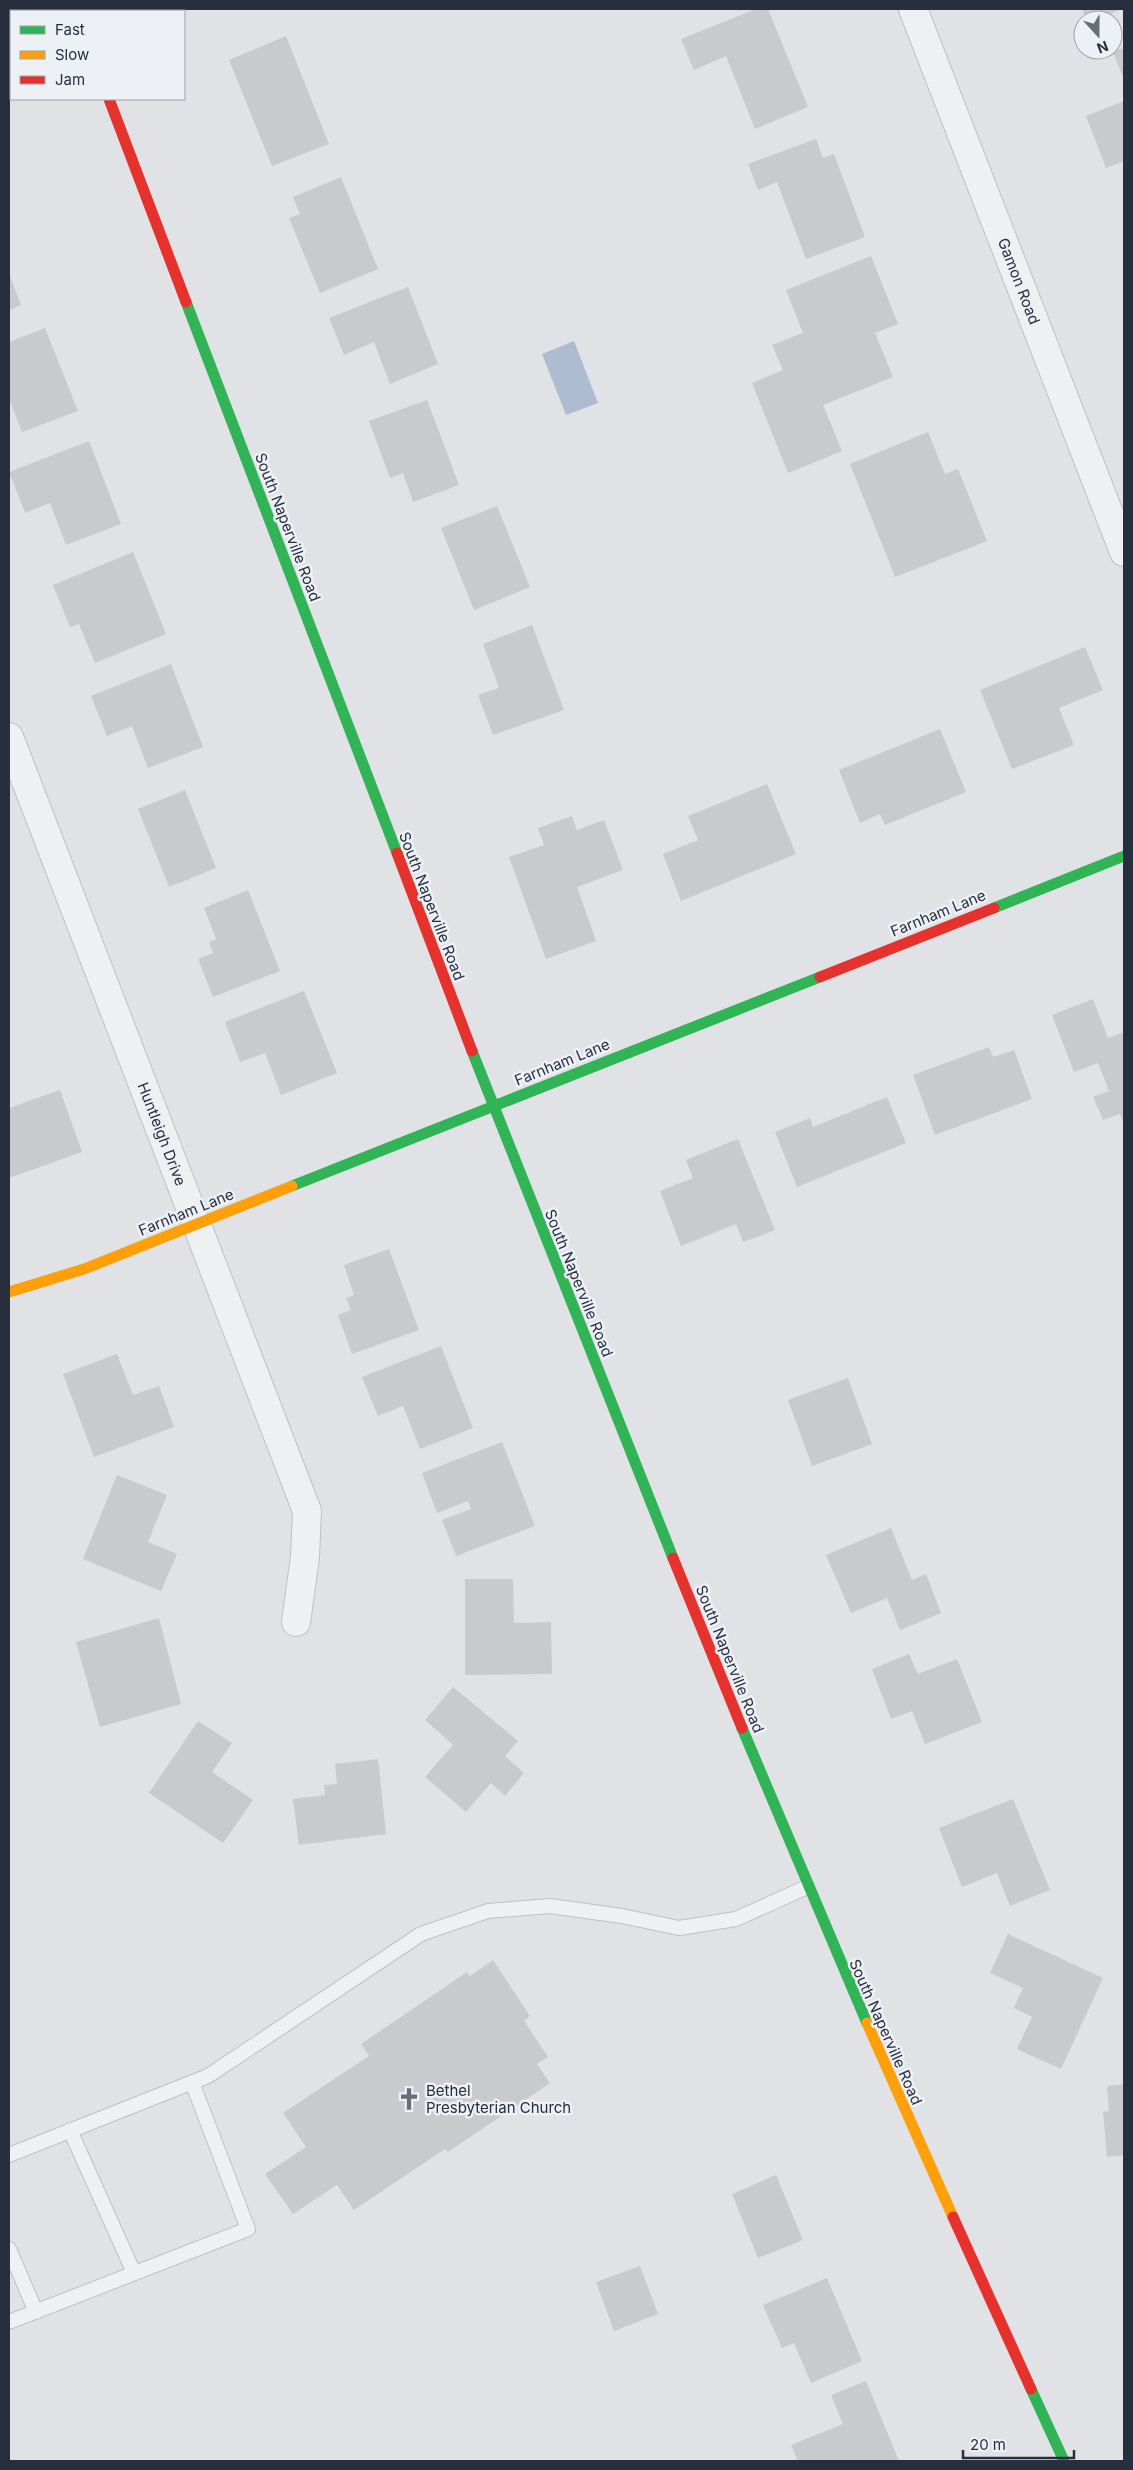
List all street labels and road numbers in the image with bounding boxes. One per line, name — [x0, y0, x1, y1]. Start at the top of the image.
street label: Gamon Road — [994, 235, 1044, 327]
street label: South Naperville Road — [251, 450, 325, 604]
street label: South Naperville Road — [395, 829, 469, 983]
street label: Farnham Lane — [888, 885, 988, 941]
street label: Farnham Lane — [512, 1034, 612, 1090]
street label: Huntleigh Drive — [134, 1080, 190, 1188]
street label: Farnham Lane — [136, 1184, 236, 1240]
street label: South Naperville Road — [541, 1206, 617, 1360]
street label: South Naperville Road — [692, 1582, 768, 1736]
street label: South Naperville Road — [845, 1956, 927, 2108]

